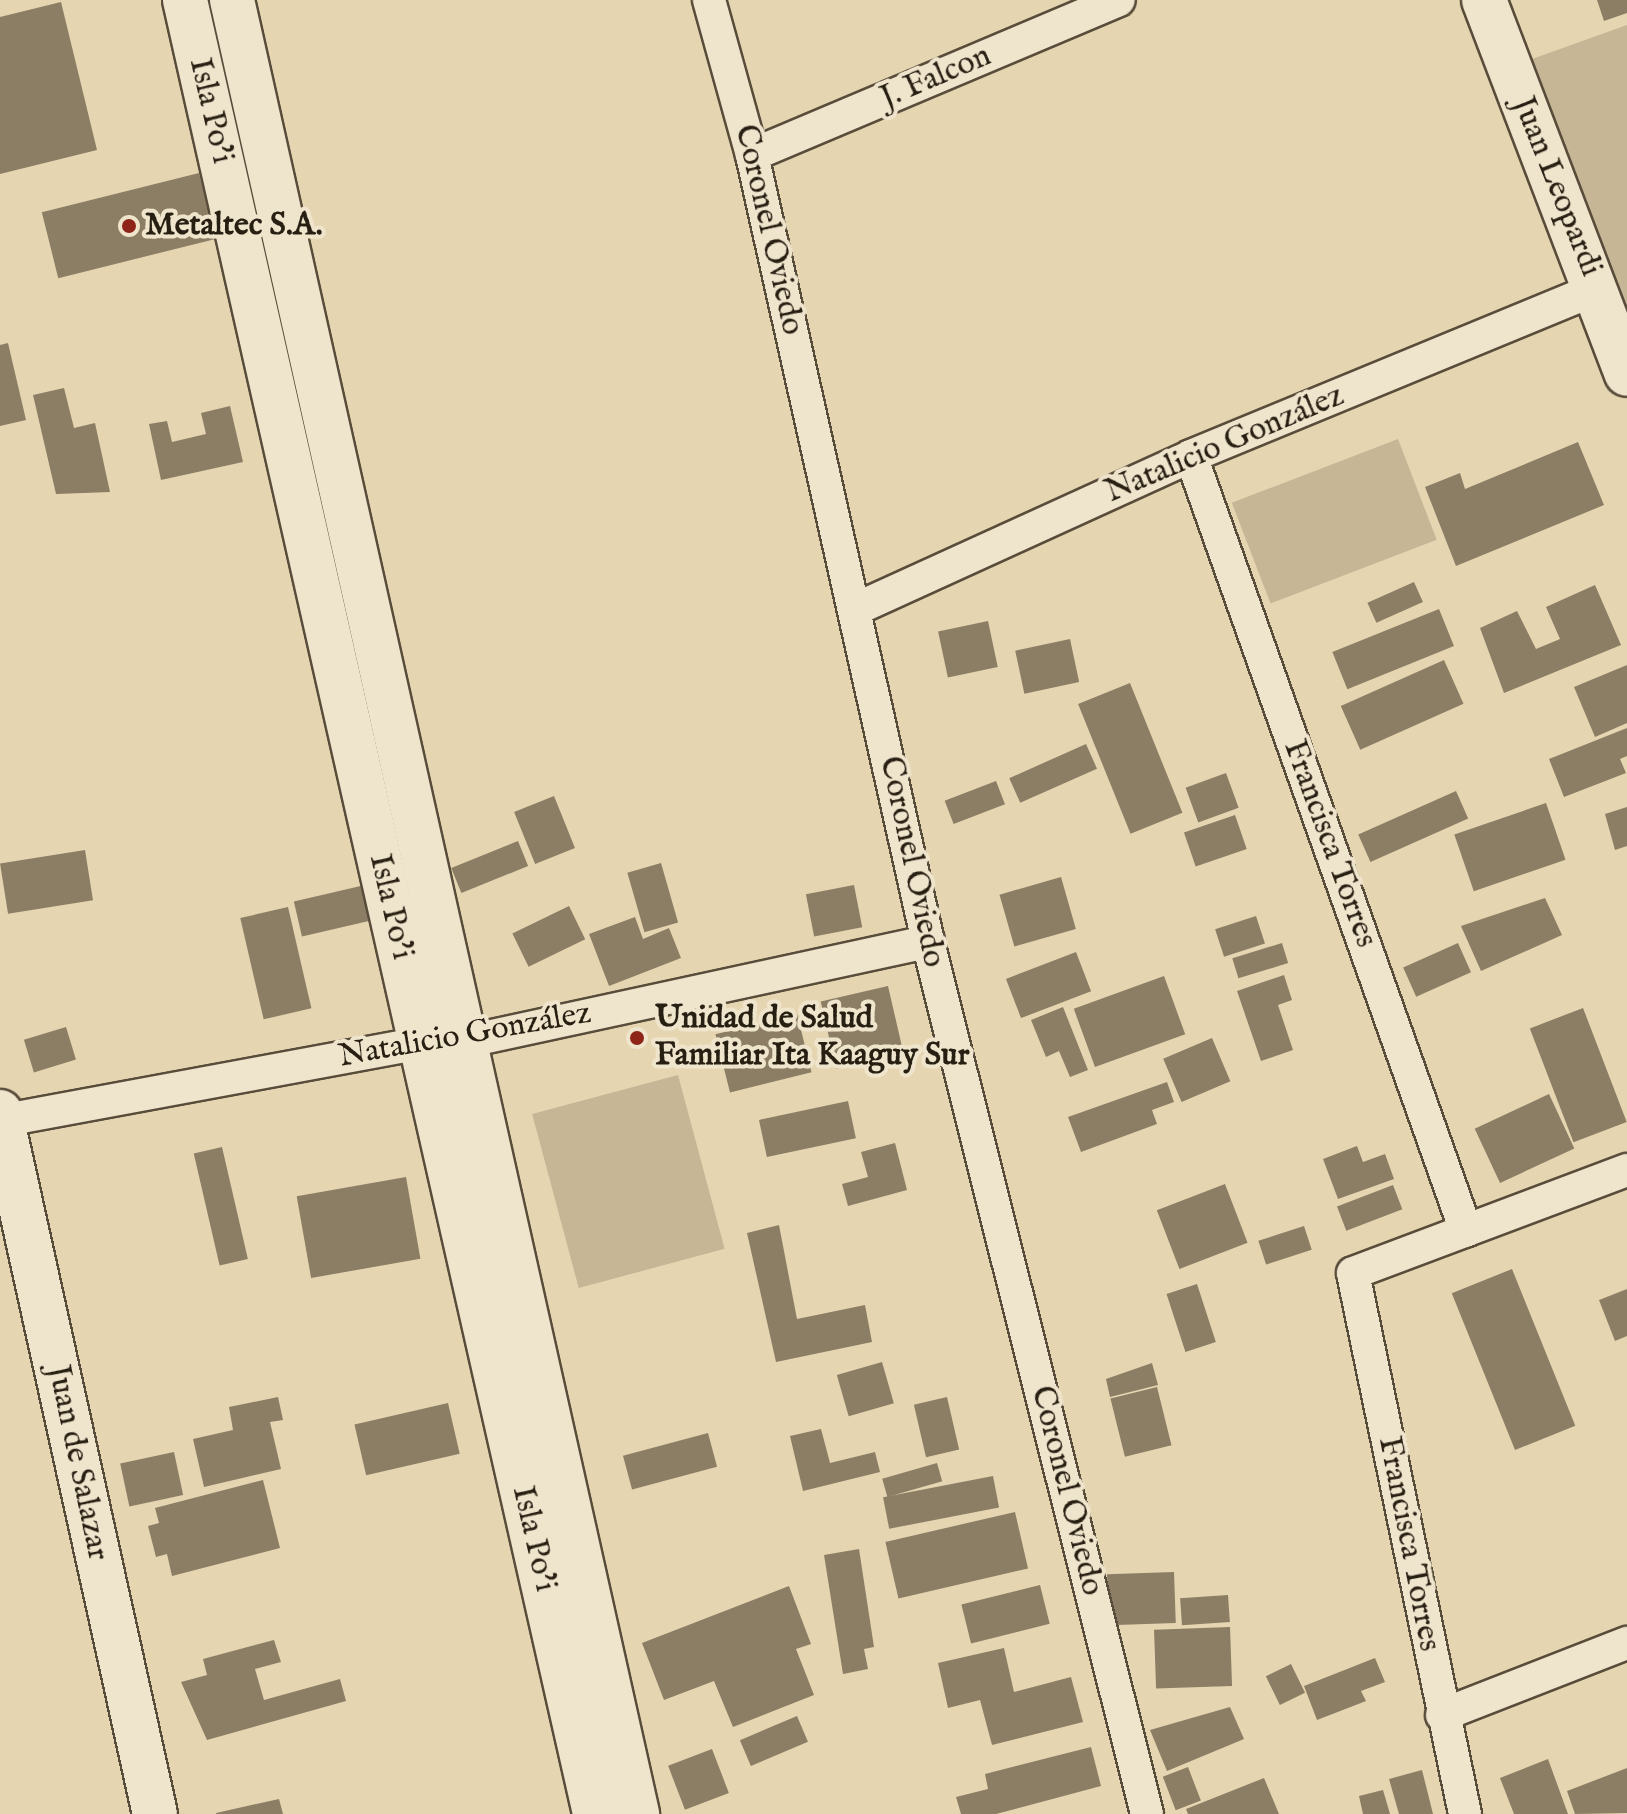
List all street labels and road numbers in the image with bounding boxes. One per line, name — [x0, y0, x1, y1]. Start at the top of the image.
street label: J. Falcon — [875, 38, 997, 118]
street label: Isla Po'i — [179, 55, 241, 167]
street label: Juan Leopardi — [1503, 92, 1609, 282]
street label: Coronel Oviedo — [725, 121, 811, 339]
street label: Natalicio González — [1100, 377, 1350, 513]
street label: Francisca Torres — [1274, 735, 1384, 953]
street label: Coronel Oviedo — [870, 753, 952, 971]
street label: Isla Po'i — [359, 851, 421, 963]
street label: Natalicio González — [336, 995, 594, 1077]
street label: Juan de Salazar — [38, 1362, 116, 1564]
street label: Coronel Oviedo — [1021, 1382, 1111, 1600]
street label: Francisca Torres — [1368, 1434, 1448, 1654]
street label: Isla Po'i — [502, 1483, 564, 1595]

